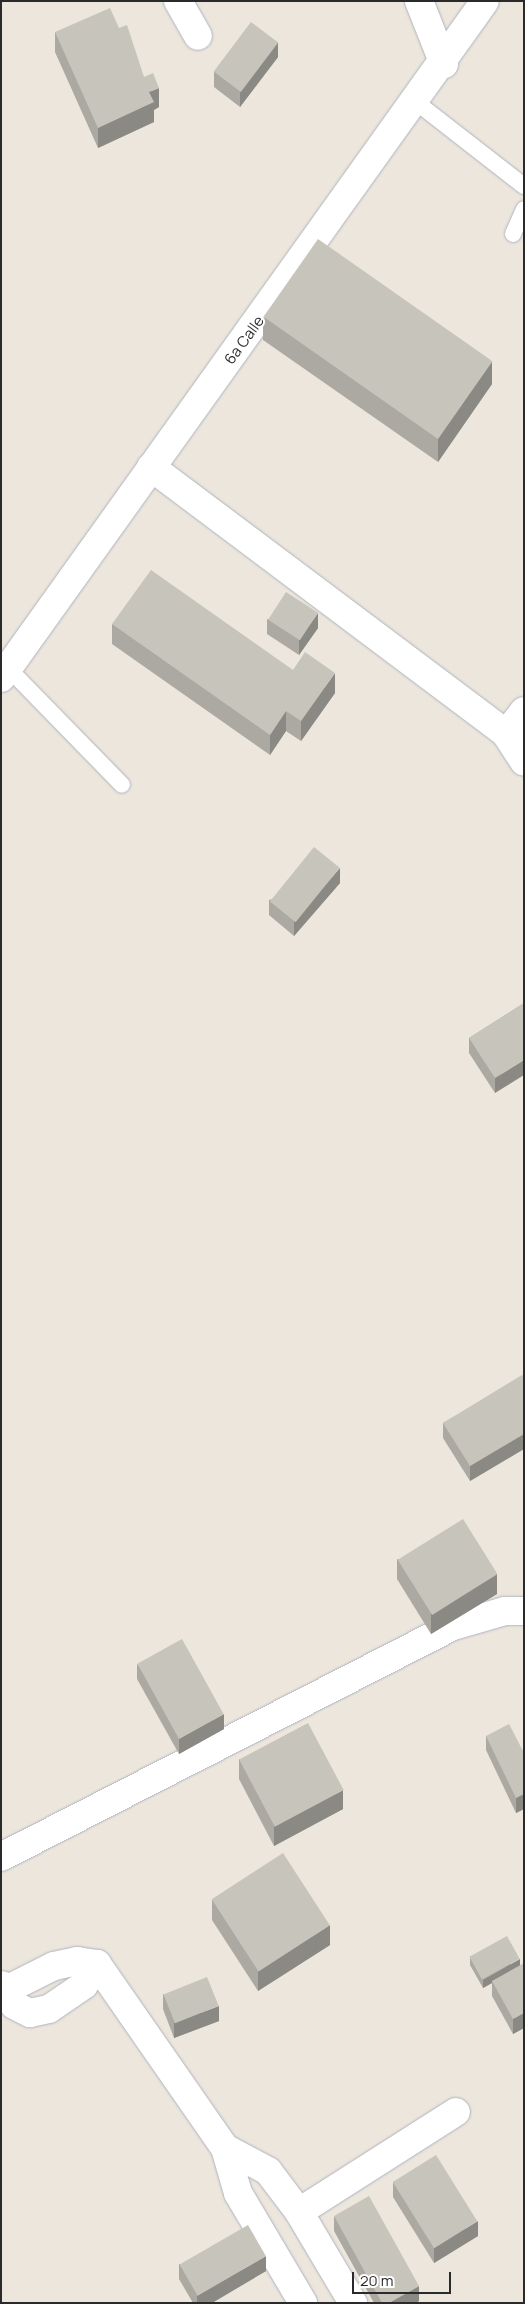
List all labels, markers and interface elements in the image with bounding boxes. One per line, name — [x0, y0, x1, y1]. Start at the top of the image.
street label: 6a Calle — [220, 312, 268, 368]
scale bar — [355, 2262, 454, 2294]
text: 20 m — [360, 2270, 393, 2291]

